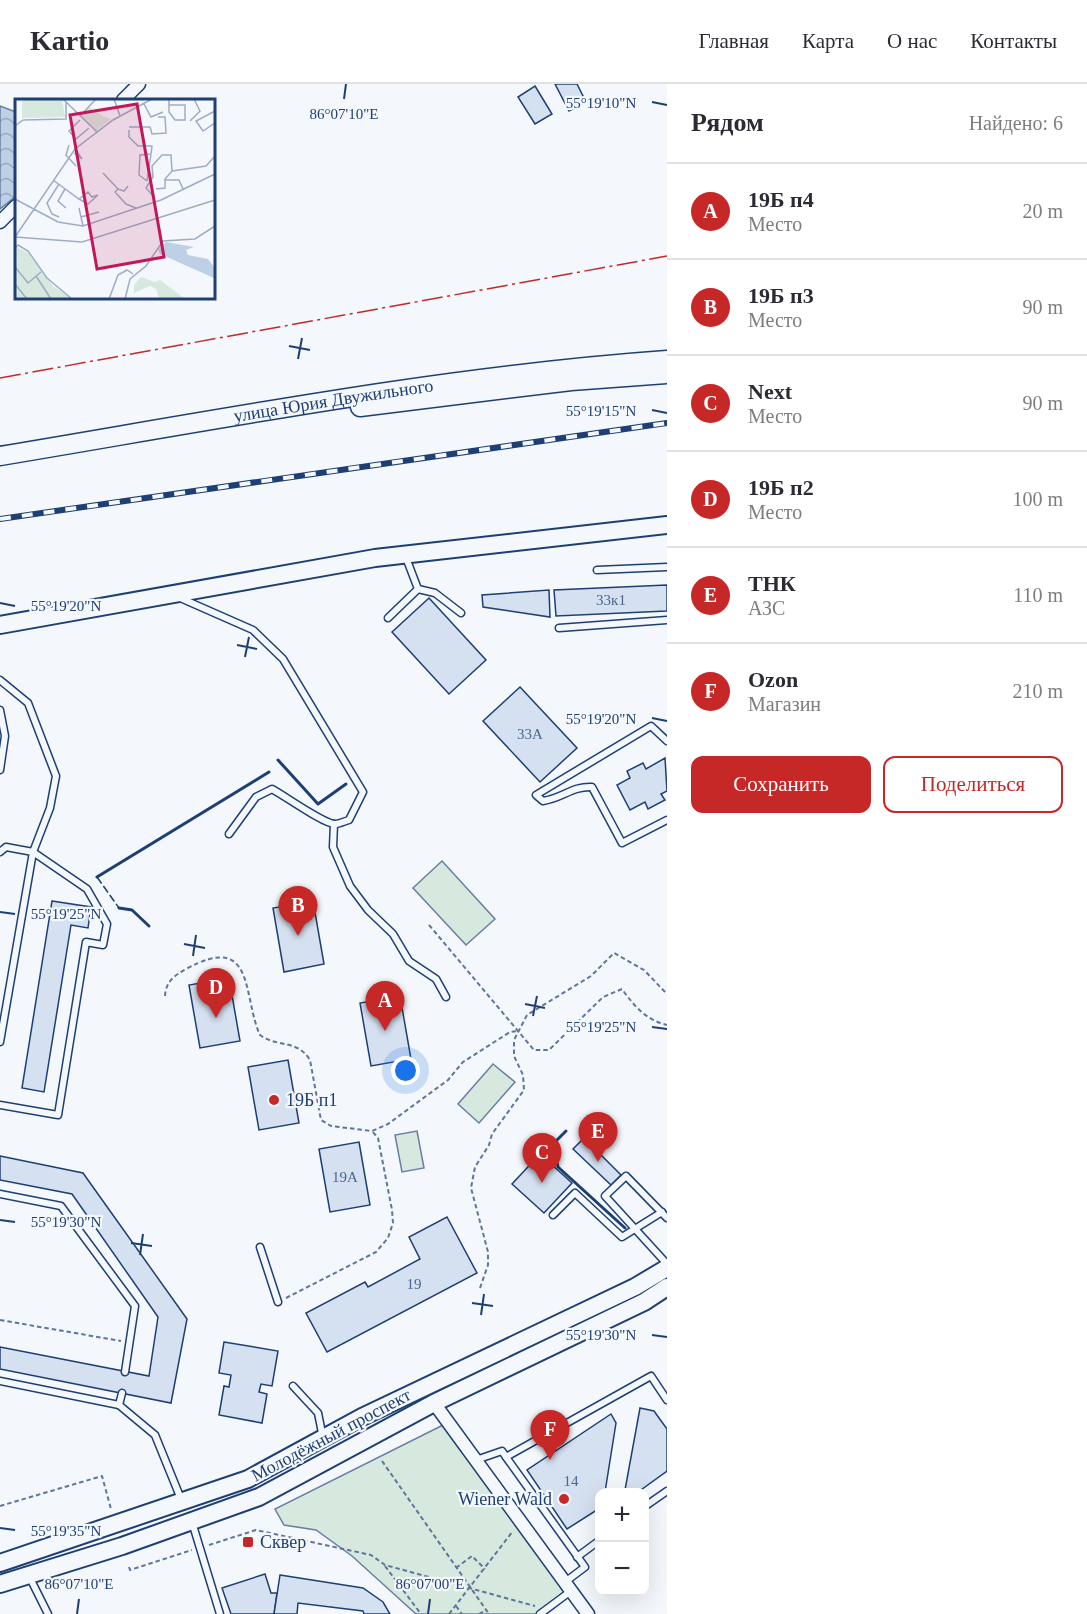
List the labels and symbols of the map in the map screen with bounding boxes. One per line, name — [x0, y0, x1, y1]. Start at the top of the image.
text: 55°19'10"N — [566, 95, 636, 111]
inset map — [15, 99, 214, 298]
text: 86°07'10"E — [310, 106, 379, 122]
street label: улица Юрия Двужильного — [232, 375, 434, 426]
text: 55°19'15"N — [566, 403, 636, 419]
house number: 33к1 — [596, 592, 626, 608]
text: 55°19'20"N — [31, 598, 101, 614]
text: 55°19'20"N — [566, 711, 636, 727]
house number: 33А — [517, 726, 543, 742]
pin: B — [278, 886, 318, 936]
text: 55°19'25"N — [31, 906, 101, 922]
pin: D — [196, 968, 236, 1018]
pin: A — [366, 982, 404, 1031]
text: 55°19'25"N — [566, 1019, 636, 1035]
your location — [391, 1056, 420, 1085]
place label: 19Б п1 — [286, 1090, 337, 1110]
marker: 19Б п1 — [267, 1093, 281, 1107]
pin: E — [578, 1112, 618, 1162]
pin: C — [522, 1134, 562, 1183]
house number: 19А — [332, 1169, 358, 1185]
text: 55°19'30"N — [31, 1214, 101, 1230]
house number: 19 — [407, 1276, 422, 1292]
text: 55°19'30"N — [566, 1327, 636, 1343]
street label: Молодёжный проспект — [248, 1384, 414, 1485]
pin: F — [530, 1410, 570, 1460]
house number: 14 — [564, 1473, 579, 1489]
place label: Wiener Wald — [458, 1489, 552, 1509]
marker: Wiener Wald — [557, 1492, 571, 1506]
text: 55°19'35"N — [31, 1523, 101, 1539]
place label: Сквер — [260, 1532, 306, 1552]
marker: Сквер — [241, 1535, 255, 1549]
text: 86°07'10"E — [45, 1576, 114, 1592]
text: 86°07'00"E — [396, 1576, 465, 1592]

